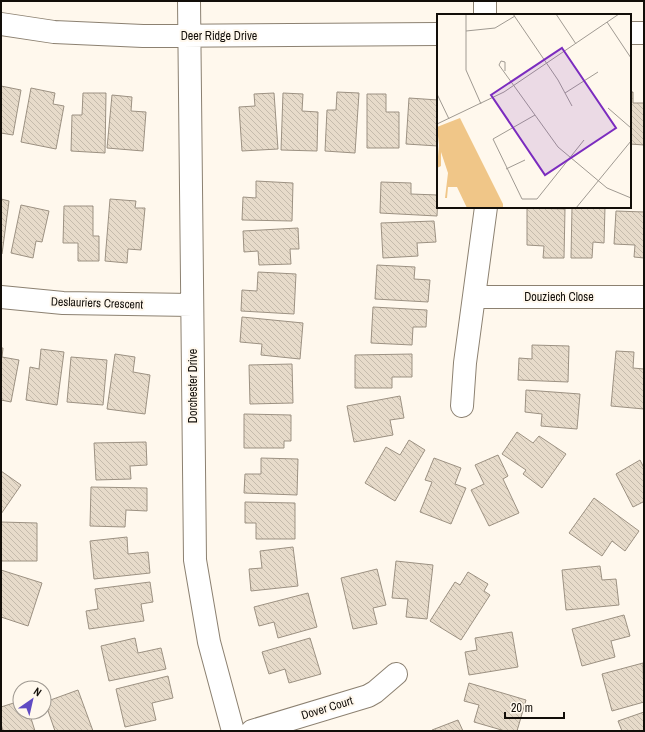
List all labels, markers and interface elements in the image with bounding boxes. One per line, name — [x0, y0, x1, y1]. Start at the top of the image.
inset map — [437, 14, 631, 208]
street label: Deer Ridge Drive — [181, 28, 257, 44]
street label: Douziech Close — [524, 289, 594, 305]
street label: Deslauriers Crescent — [51, 293, 144, 313]
street label: Dorchester Drive — [185, 349, 201, 423]
north arrow — [12, 680, 52, 720]
text: N — [31, 684, 44, 699]
street label: Dover Court — [299, 693, 355, 723]
scale bar — [505, 694, 564, 720]
text: 20 m — [511, 700, 533, 716]

